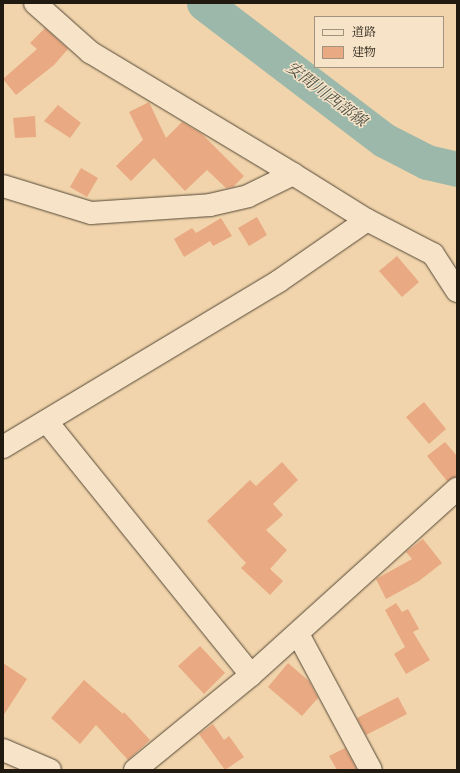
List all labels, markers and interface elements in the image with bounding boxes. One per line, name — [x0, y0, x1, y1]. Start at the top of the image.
legend — [314, 16, 444, 68]
text: 道路 — [352, 24, 376, 42]
text: 建物 — [352, 44, 376, 62]
water label: 安間川西部線 — [281, 59, 369, 133]

